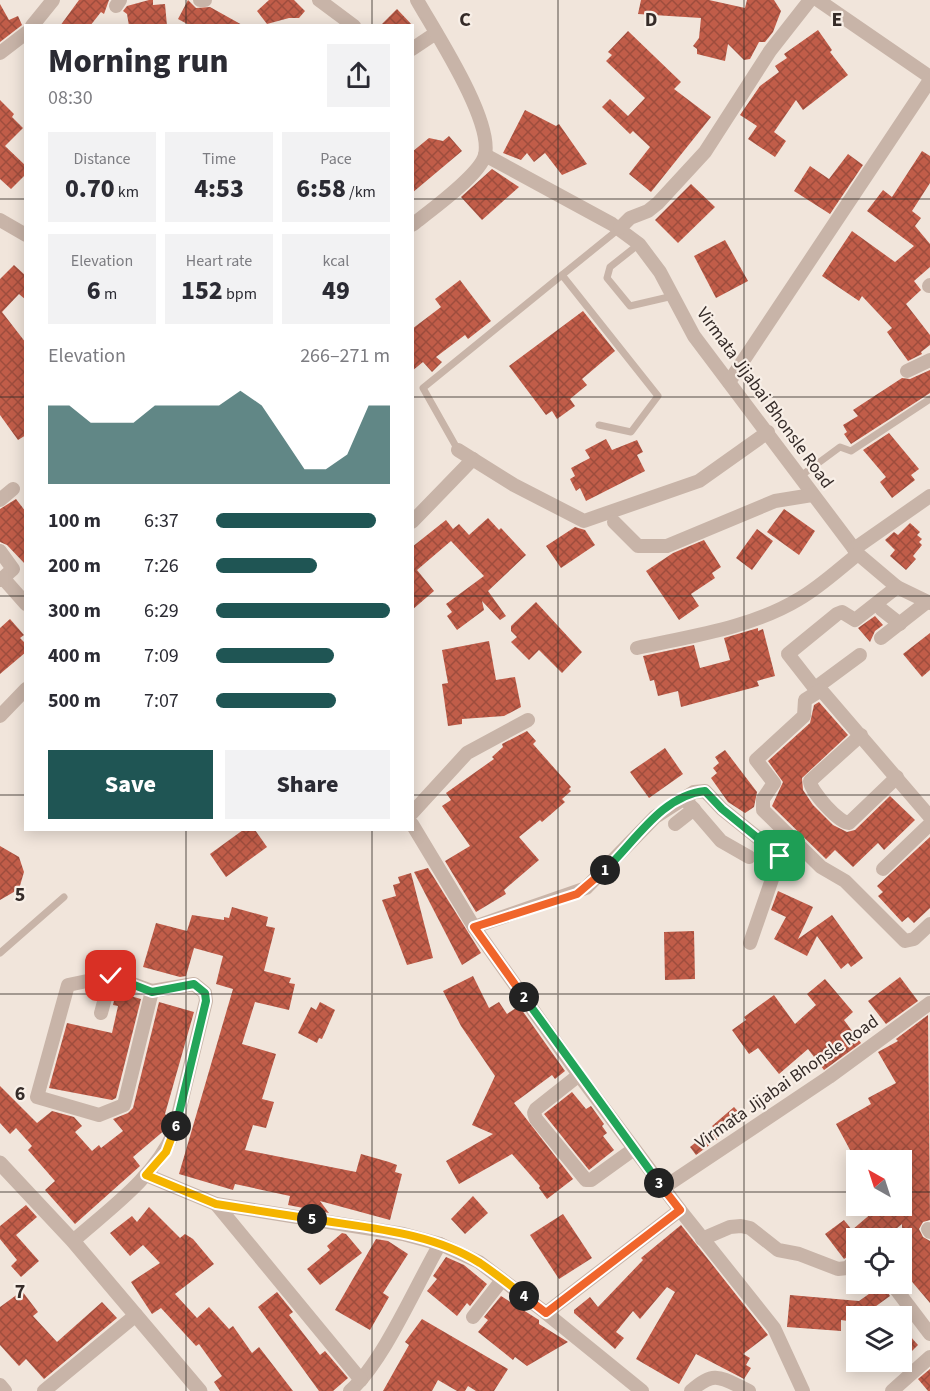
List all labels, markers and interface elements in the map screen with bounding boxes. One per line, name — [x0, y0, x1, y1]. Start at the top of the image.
text: C — [459, 6, 471, 34]
text: D — [645, 6, 657, 34]
text: E — [832, 6, 842, 34]
text: Morning run — [48, 38, 228, 85]
button: share — [327, 44, 390, 107]
text: 08:30 — [48, 84, 93, 112]
text: Distance — [74, 148, 130, 170]
text: Time — [202, 148, 236, 170]
text: Pace — [320, 148, 352, 170]
text: 0.70 — [65, 170, 115, 207]
text: 4:53 — [194, 170, 244, 207]
text: 6:58 — [296, 170, 346, 207]
text: km — [115, 181, 139, 203]
text: /km — [346, 181, 376, 203]
text: Elevation — [71, 250, 133, 272]
text: Heart rate — [186, 250, 252, 272]
text: kcal — [323, 250, 349, 272]
text: 6 — [87, 272, 101, 309]
text: 152 — [181, 272, 223, 309]
text: 49 — [322, 272, 350, 309]
text: m — [101, 283, 117, 305]
text: bpm — [223, 283, 257, 305]
street label: Virmata Jijabai Bhonsle Road — [691, 302, 839, 494]
text: Elevation — [48, 342, 126, 370]
text: 266–271 m — [300, 342, 390, 370]
text: 100 m — [48, 507, 101, 535]
text: 6:37 — [144, 507, 179, 535]
text: 200 m — [48, 552, 101, 580]
text: 7:26 — [144, 552, 179, 580]
text: 300 m — [48, 597, 101, 625]
text: 6:29 — [144, 597, 179, 625]
text: 400 m — [48, 642, 101, 670]
text: 7:09 — [144, 642, 179, 670]
text: 500 m — [48, 687, 101, 715]
text: 7:07 — [144, 687, 179, 715]
button: Save — [48, 750, 213, 819]
button: Share — [225, 750, 390, 819]
pin — [754, 830, 805, 881]
icon: arrive — [763, 839, 796, 872]
pin: 1 — [590, 855, 620, 885]
text: 1 — [601, 859, 609, 881]
text: 5 — [15, 881, 25, 909]
pin — [85, 950, 136, 1001]
icon: check — [94, 959, 127, 992]
pin: 2 — [509, 982, 539, 1012]
text: 2 — [520, 986, 528, 1008]
street label: Virmata Jijabai Bhonsle Road — [690, 1009, 884, 1155]
text: 6 — [15, 1080, 25, 1108]
pin: 6 — [161, 1111, 191, 1141]
text: 6 — [172, 1115, 180, 1137]
north arrow — [846, 1150, 912, 1216]
map controls — [846, 1150, 912, 1372]
pin: 3 — [644, 1168, 674, 1198]
text: 3 — [655, 1172, 663, 1194]
pin: 5 — [297, 1204, 327, 1234]
text: 5 — [308, 1208, 316, 1230]
button: locate — [846, 1228, 912, 1294]
text: 7 — [15, 1278, 25, 1306]
pin: 4 — [509, 1281, 539, 1311]
text: 4 — [520, 1285, 528, 1307]
button: layers — [846, 1306, 912, 1372]

